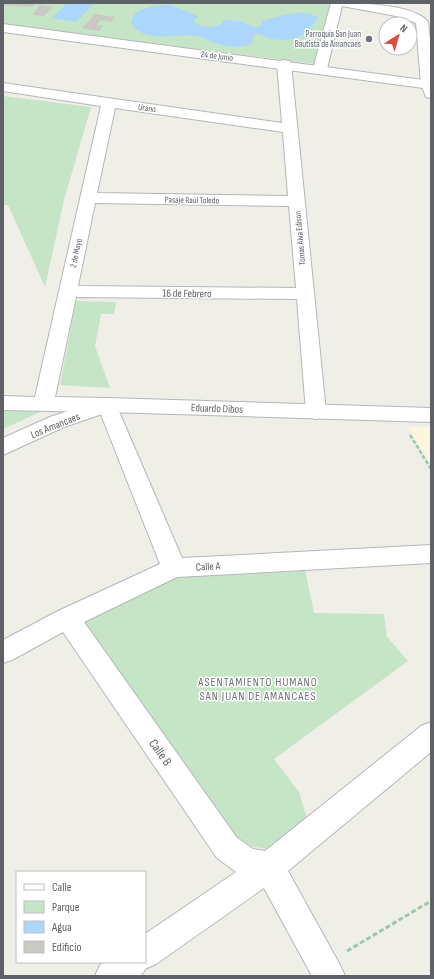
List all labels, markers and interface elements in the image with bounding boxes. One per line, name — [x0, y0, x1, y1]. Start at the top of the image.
north arrow — [378, 16, 418, 56]
text: N — [397, 21, 410, 35]
place label: Parroquia San Juan Bautista de Amancaes — [295, 29, 361, 50]
marker: Parroquia San Juan Bautista de Amancaes — [364, 34, 374, 44]
street label: 24 de Junio — [200, 49, 234, 64]
street label: Urano — [137, 102, 157, 115]
street label: Pasaje Raúl Toledo — [165, 195, 220, 206]
street label: Tomas Alva Edison — [293, 210, 308, 266]
street label: 2 de Mayo — [68, 237, 85, 269]
street label: 16 de Febrero — [162, 287, 212, 300]
street label: Eduardo Dibos — [191, 401, 243, 416]
street label: Los Amancaes — [29, 410, 82, 441]
street label: Calle A — [196, 559, 221, 574]
district label: ASENTAMIENTO HUMANO SAN JUAN DE AMANCAES — [197, 675, 318, 704]
street label: Calle B — [145, 736, 175, 769]
legend — [16, 871, 146, 963]
text: Calle — [52, 880, 72, 895]
text: Parque — [52, 900, 80, 915]
text: Agua — [51, 920, 72, 935]
text: Edificio — [52, 940, 81, 955]

